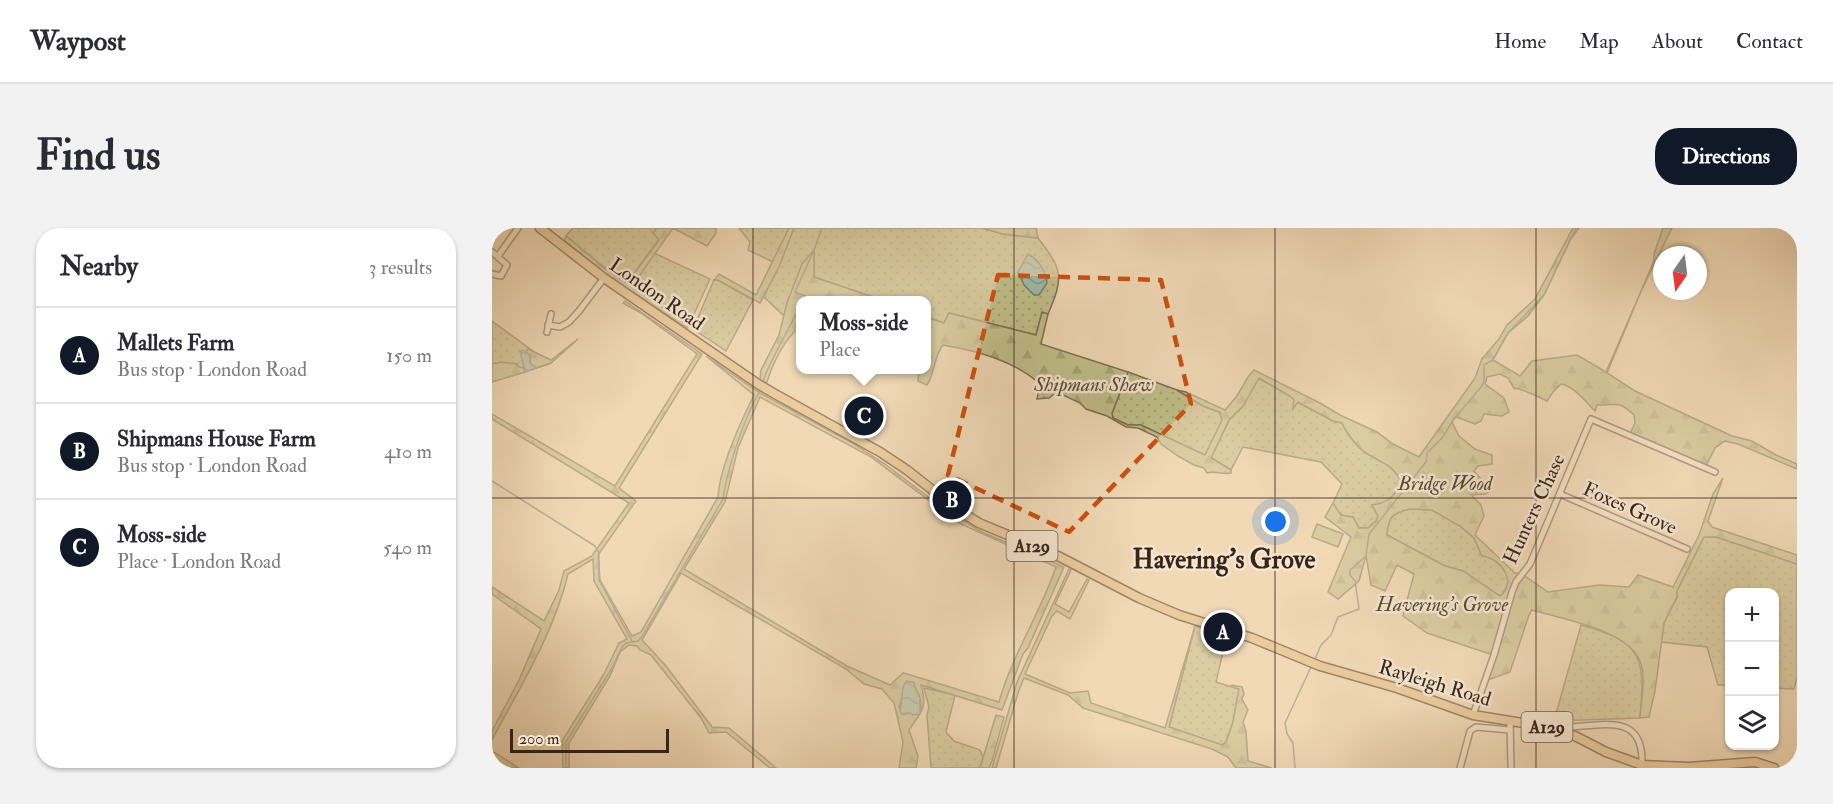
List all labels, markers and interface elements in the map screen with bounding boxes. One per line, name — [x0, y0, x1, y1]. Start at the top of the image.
text: Waypost — [30, 24, 126, 59]
text: Home — [1494, 28, 1546, 55]
text: Map — [1579, 28, 1619, 55]
text: About — [1652, 28, 1703, 55]
text: Contact — [1736, 28, 1803, 55]
button: Directions — [1655, 128, 1797, 185]
text: Find us — [36, 130, 160, 182]
north arrow — [1653, 246, 1707, 300]
text: Nearby — [60, 251, 138, 283]
street label: London Road — [605, 252, 709, 336]
text: 3 results — [369, 255, 432, 280]
popup — [796, 296, 931, 374]
text: Moss-side — [819, 309, 908, 337]
text: Mallets Farm — [117, 329, 234, 357]
text: Place — [819, 337, 860, 362]
text: A — [73, 343, 86, 368]
text: 150 m — [386, 343, 432, 368]
text: Bus stop · London Road — [117, 357, 307, 382]
park label: Shipmans Shaw — [1033, 372, 1154, 397]
pin: C — [844, 394, 884, 438]
text: Shipmans House Farm — [117, 425, 316, 453]
text: B — [73, 439, 86, 464]
text: 410 m — [384, 439, 432, 464]
street label: Hunters Chase — [1498, 450, 1570, 568]
text: Bus stop · London Road — [117, 453, 307, 478]
park label: Bridge Wood — [1397, 471, 1494, 496]
street label: Foxes Grove — [1579, 476, 1681, 540]
pin: B — [932, 478, 972, 522]
your location — [1261, 507, 1290, 536]
text: Moss-side — [117, 521, 206, 549]
road number: A129 — [1006, 531, 1058, 561]
text: C — [72, 535, 87, 560]
text: 540 m — [383, 535, 432, 560]
district label: Havering's Grove — [1133, 544, 1316, 577]
text: Place · London Road — [117, 549, 281, 574]
map controls — [1725, 588, 1779, 750]
button: + — [1725, 588, 1779, 642]
park label: Havering's Grove — [1375, 592, 1508, 617]
pin: A — [1204, 610, 1242, 654]
button: − — [1725, 642, 1779, 696]
street label: Rayleigh Road — [1376, 654, 1494, 712]
button: layers — [1725, 696, 1779, 750]
road number: A129 — [1522, 712, 1572, 742]
scale bar — [510, 726, 669, 754]
text: 200 m — [519, 729, 559, 749]

